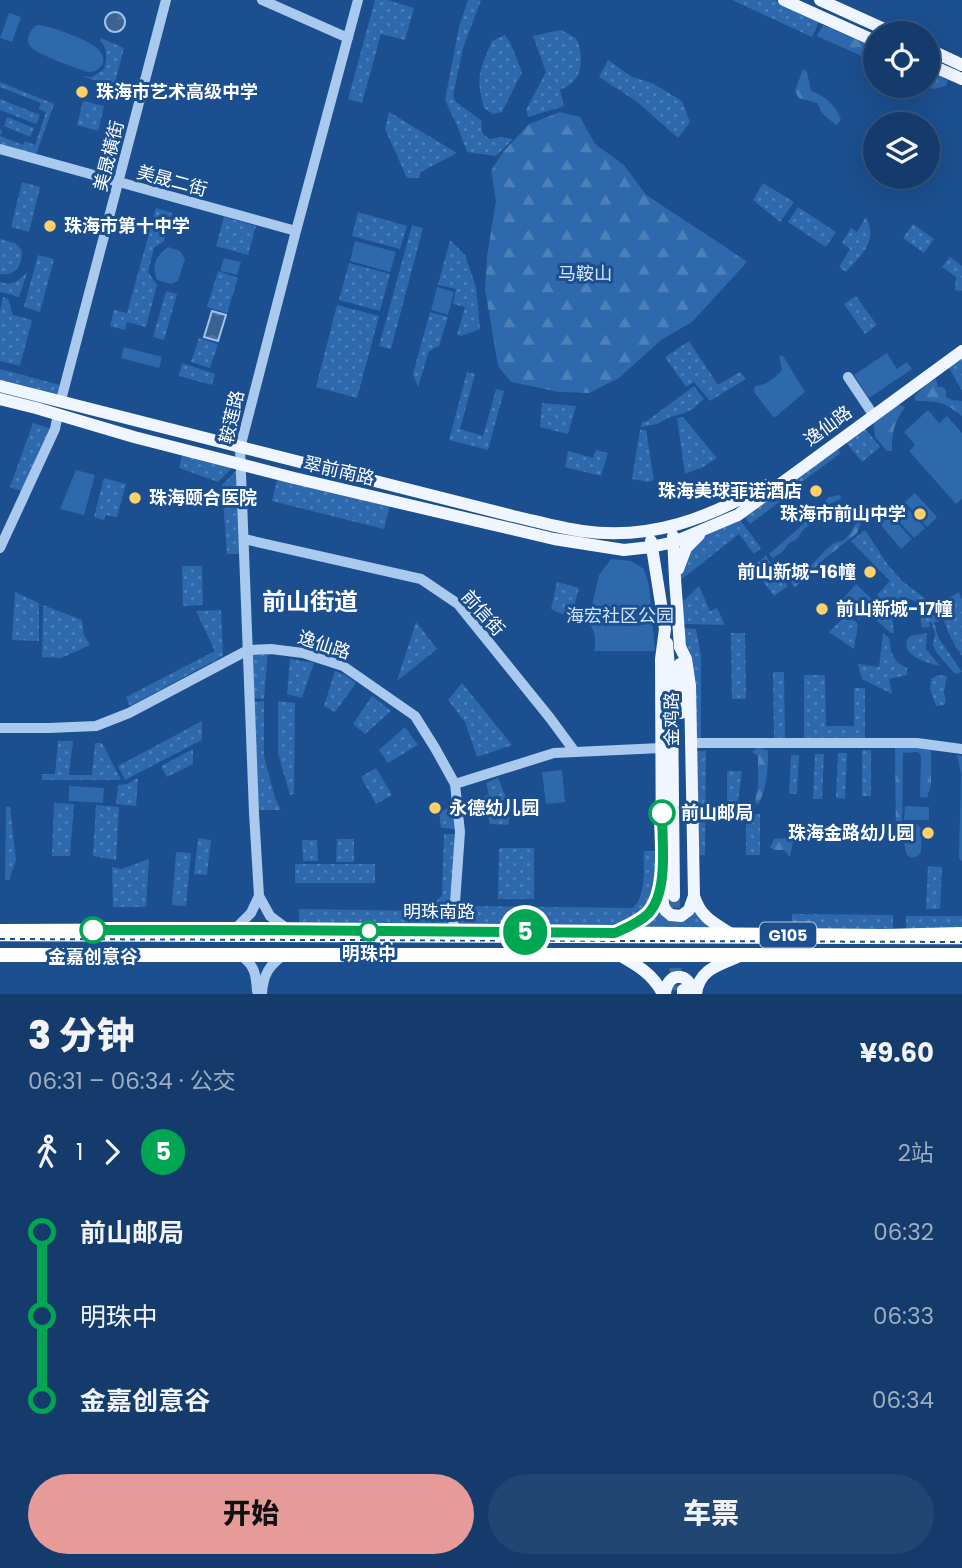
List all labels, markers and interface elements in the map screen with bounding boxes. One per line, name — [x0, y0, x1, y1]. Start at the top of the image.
map controls — [863, 21, 940, 189]
button: locate — [863, 21, 940, 98]
place label: 珠海市艺术高级中学 — [96, 79, 258, 104]
marker: 珠海市艺术高级中学 — [74, 84, 90, 100]
button: layers — [863, 112, 940, 189]
street label: 美晟橫街 — [88, 118, 129, 194]
street label: 美晟二街 — [134, 159, 210, 202]
place label: 珠海市第十中学 — [64, 213, 190, 238]
marker: 珠海市第十中学 — [42, 218, 58, 234]
park label: 马鞍山 — [558, 261, 612, 286]
street label: 鞍莲路 — [213, 388, 250, 446]
street label: 逸仙路 — [799, 400, 857, 452]
street label: 翠前南路 — [301, 450, 377, 491]
place label: 珠海美球菲诺酒店 — [658, 478, 802, 503]
marker: 珠海美球菲诺酒店 — [808, 483, 824, 499]
place label: 珠海颐合医院 — [149, 485, 257, 510]
marker: 珠海颐合医院 — [127, 490, 143, 506]
place label: 珠海市前山中学 — [780, 501, 906, 526]
marker: 珠海市前山中学 — [912, 506, 928, 522]
place label: 前山新城-16幢 — [737, 559, 856, 584]
marker: 前山新城-16幢 — [862, 564, 878, 580]
street label: 前信街 — [456, 584, 511, 641]
district label: 前山街道 — [262, 585, 358, 618]
place label: 前山新城-17幢 — [836, 596, 953, 621]
marker: 前山新城-17幢 — [814, 601, 830, 617]
park label: 海宏社区公园 — [566, 603, 674, 628]
street label: 逸仙路 — [295, 624, 354, 665]
street label: 金鸡路 — [659, 692, 684, 746]
place label: 永德幼儿园 — [449, 795, 539, 820]
marker: 永德幼儿园 — [427, 800, 443, 816]
marker: 前山邮局 — [649, 800, 675, 826]
place label: 前山邮局 — [681, 800, 753, 825]
place label: 珠海金路幼儿园 — [788, 820, 914, 845]
marker: 珠海金路幼儿园 — [920, 825, 936, 841]
street label: 明珠南路 — [403, 899, 475, 924]
line badge: 5 — [502, 909, 548, 955]
text: 5 — [517, 915, 533, 948]
marker: 金嘉创意谷 — [80, 917, 106, 943]
marker: 明珠中 — [359, 921, 379, 941]
road number: G105 — [760, 923, 816, 948]
place label: 明珠中 — [342, 941, 396, 966]
place label: 金嘉创意谷 — [48, 944, 138, 969]
text: 3 分钟 — [28, 1009, 134, 1062]
text: ¥9.60 — [860, 1035, 934, 1071]
text: 06:31 – 06:34 · 公交 — [28, 1065, 236, 1097]
icon: walk — [28, 1133, 66, 1171]
icon: forward — [93, 1133, 131, 1171]
text: 5 — [155, 1135, 171, 1168]
text: 1 — [76, 1136, 83, 1168]
text: 2站 — [898, 1137, 934, 1169]
text: 前山邮局 — [80, 1215, 184, 1251]
text: 06:32 — [873, 1216, 934, 1248]
text: 明珠中 — [80, 1299, 158, 1335]
text: 06:33 — [873, 1300, 934, 1332]
text: 金嘉创意谷 — [80, 1383, 210, 1419]
text: 06:34 — [872, 1384, 934, 1416]
button: 开始 — [28, 1474, 474, 1554]
button: 车票 — [488, 1474, 934, 1554]

